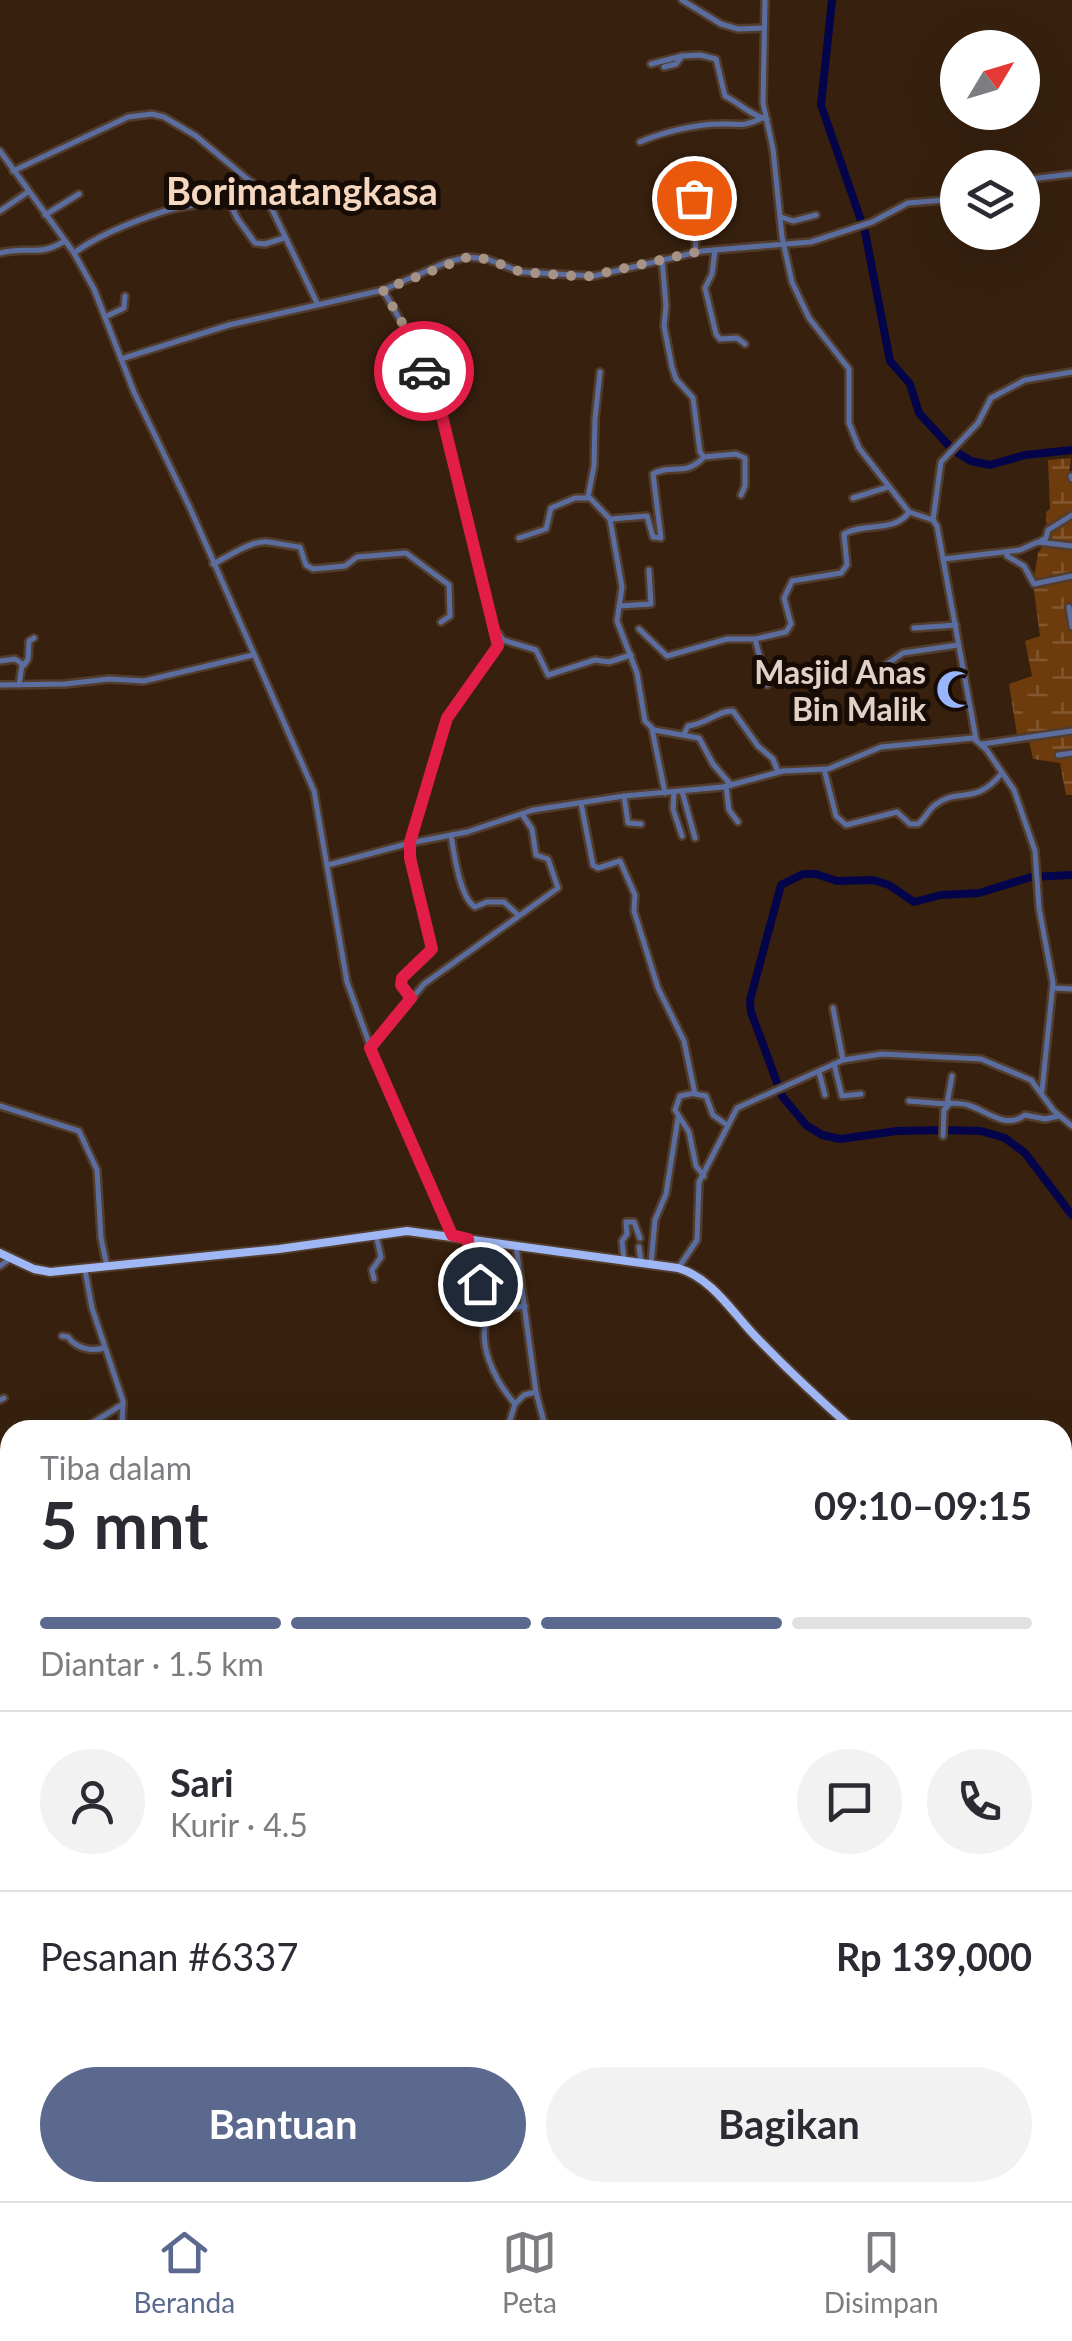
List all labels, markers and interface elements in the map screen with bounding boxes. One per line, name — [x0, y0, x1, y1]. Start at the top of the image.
north arrow — [940, 30, 1040, 130]
map controls — [940, 30, 1040, 250]
button: layers — [940, 150, 1040, 250]
pin — [652, 156, 737, 241]
district label: Borimatangkasa — [166, 167, 438, 213]
icon: bag — [667, 171, 722, 226]
courier — [374, 321, 474, 421]
icon: car — [397, 344, 452, 399]
place label: Masjid Anas Bin Malik — [754, 652, 927, 728]
mosque icon: Masjid Anas Bin Malik — [935, 668, 977, 710]
pin — [438, 1242, 523, 1327]
icon: home — [453, 1257, 508, 1312]
text: Tiba dalam — [40, 1448, 192, 1487]
text: 09:10–09:15 — [814, 1482, 1032, 1528]
text: 5 mnt — [40, 1485, 208, 1563]
text: Diantar · 1.5 km — [40, 1644, 264, 1683]
button: person — [40, 1749, 145, 1854]
button: chat — [797, 1749, 902, 1854]
button: phone — [927, 1749, 1032, 1854]
text: Sari — [170, 1759, 234, 1805]
text: Kurir · 4.5 — [170, 1805, 308, 1844]
text: Pesanan #6337 — [40, 1933, 298, 1979]
text: Rp 139,000 — [836, 1933, 1032, 1979]
button: Bantuan — [40, 2067, 526, 2182]
button: Bagikan — [546, 2067, 1032, 2182]
tab: Beranda — [133, 2225, 235, 2319]
tab: Peta — [502, 2225, 557, 2319]
tab: Disimpan — [824, 2225, 939, 2319]

